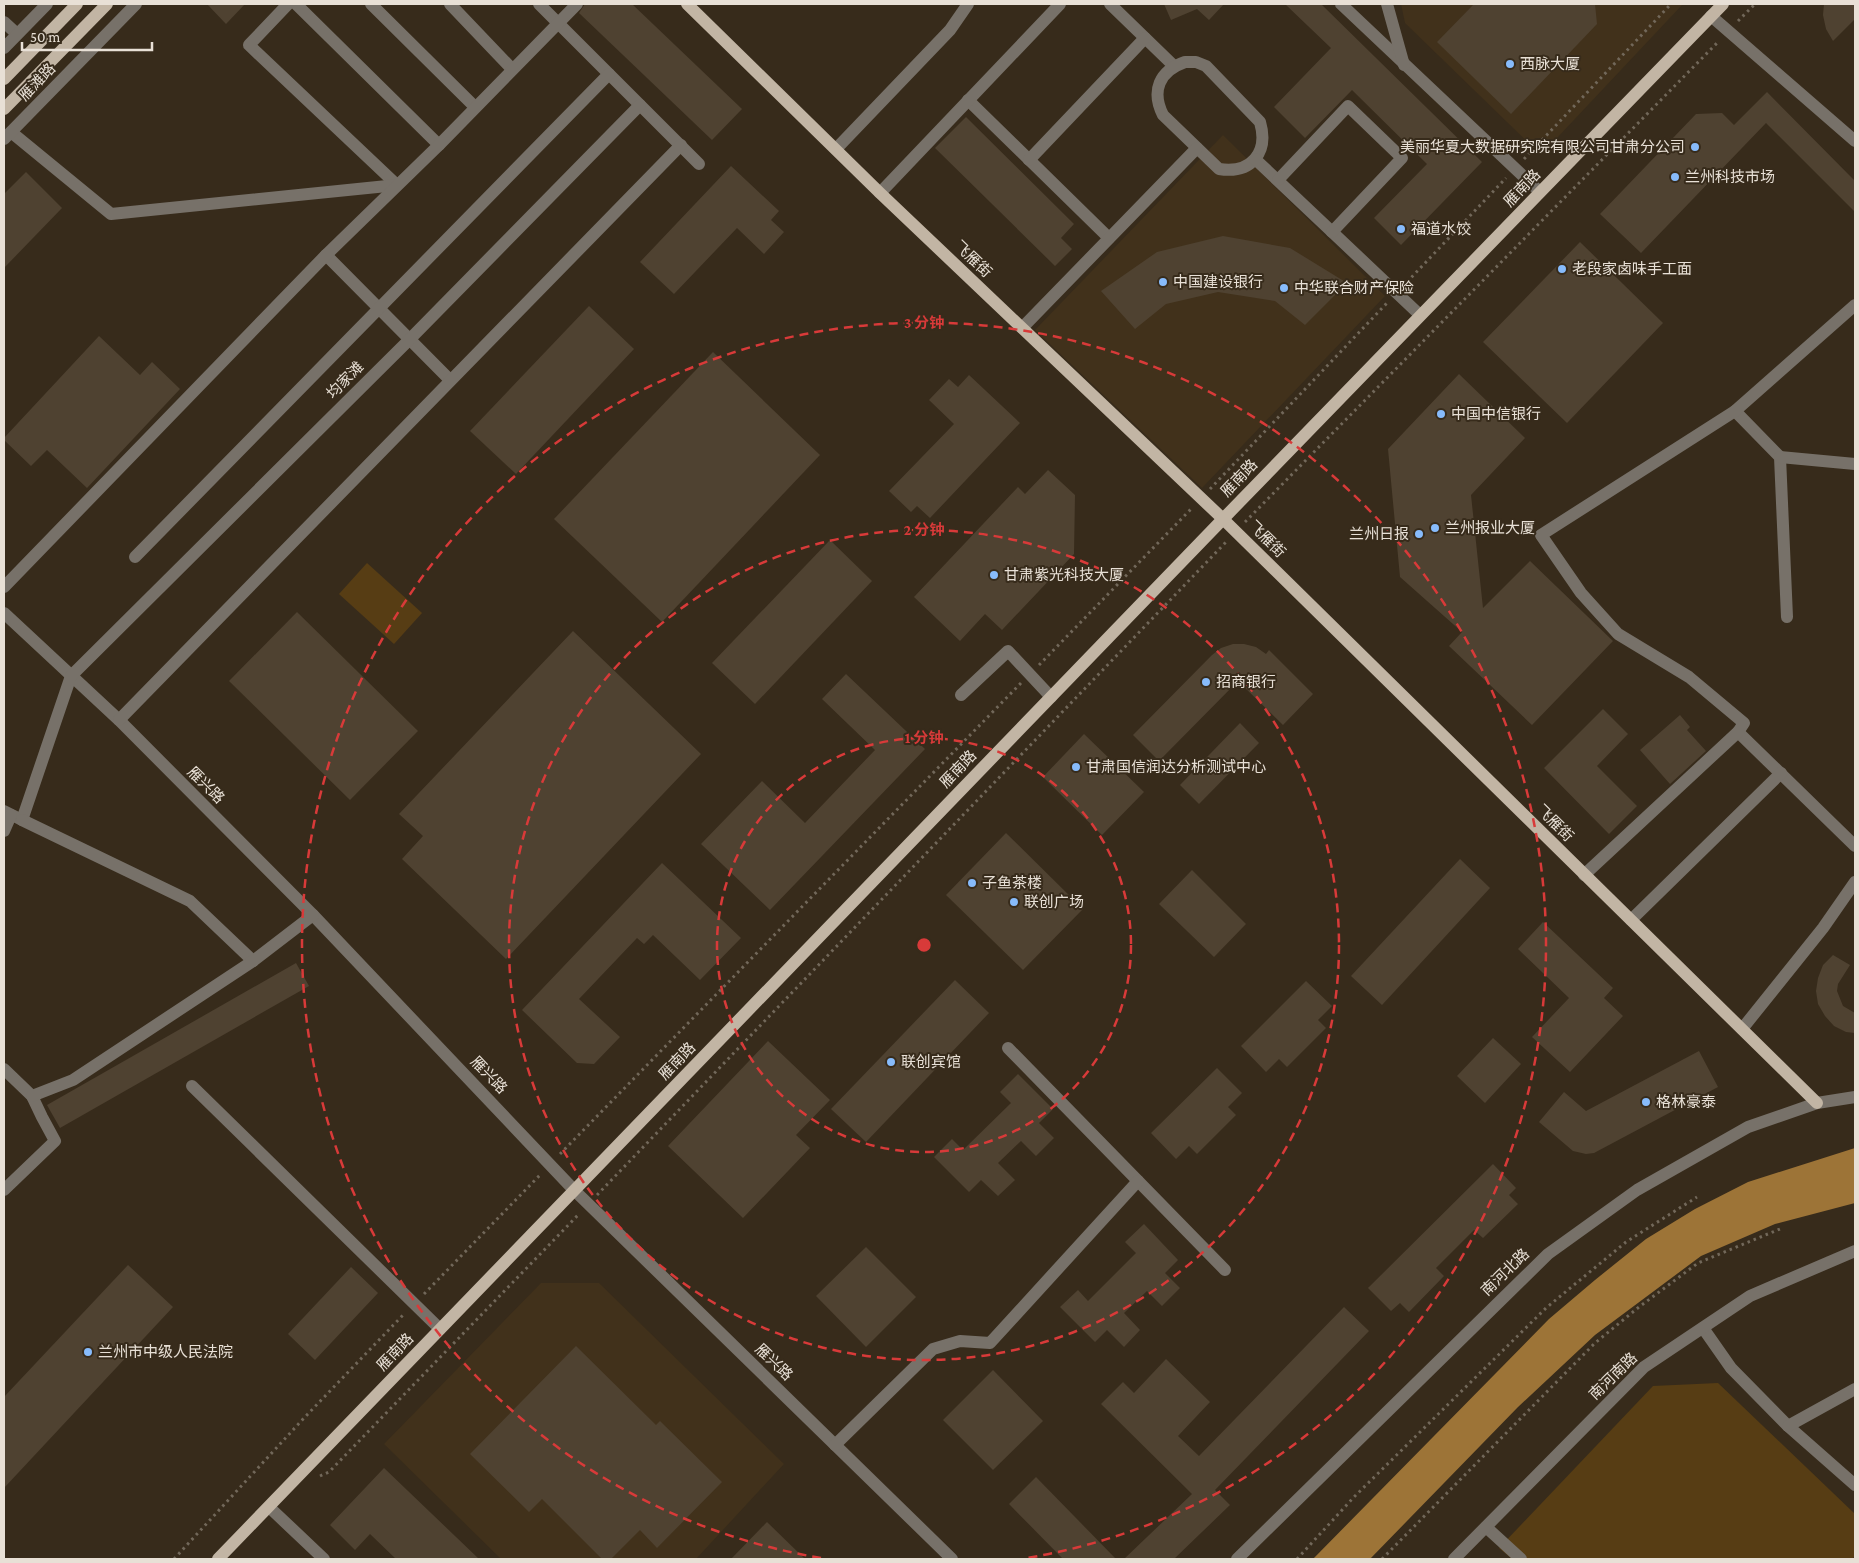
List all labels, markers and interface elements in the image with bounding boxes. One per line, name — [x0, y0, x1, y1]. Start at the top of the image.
scale bar — [22, 20, 152, 52]
text: 50 m — [30, 29, 60, 45]
place label: 西脉大厦 — [1520, 56, 1580, 72]
marker: 西脉大厦 — [1504, 58, 1516, 70]
street label: 雁滩路 — [16, 60, 58, 104]
place label: 美丽华夏大数据研究院有限公司甘肃分公司 — [1400, 138, 1685, 155]
marker: 美丽华夏大数据研究院有限公司甘肃分公司 — [1689, 141, 1701, 153]
street label: 雁南路 — [1501, 166, 1543, 210]
place label: 兰州科技市场 — [1685, 168, 1775, 185]
marker: 兰州科技市场 — [1669, 171, 1681, 183]
place label: 福道水饺 — [1411, 221, 1471, 237]
marker: 福道水饺 — [1395, 223, 1407, 235]
street label: 飞雁街 — [951, 238, 995, 280]
place label: 老段家卤味手工面 — [1572, 261, 1692, 277]
marker: 老段家卤味手工面 — [1556, 263, 1568, 275]
place label: 中国建设银行 — [1173, 274, 1263, 290]
marker: 中国建设银行 — [1157, 276, 1169, 288]
place label: 中华联合财产保险 — [1294, 279, 1414, 296]
marker: 中华联合财产保险 — [1278, 282, 1290, 294]
text: 3 分钟 — [904, 315, 944, 331]
street label: 均家滩 — [323, 358, 367, 402]
place label: 中国中信银行 — [1451, 406, 1541, 422]
marker: 中国中信银行 — [1435, 408, 1447, 420]
street label: 雁南路 — [1218, 456, 1260, 500]
street label: 飞雁街 — [1245, 517, 1289, 561]
place label: 兰州报业大厦 — [1445, 519, 1535, 536]
text: 2 分钟 — [904, 522, 944, 538]
marker: 兰州报业大厦 — [1429, 522, 1441, 534]
place label: 兰州日报 — [1349, 525, 1409, 542]
marker: 兰州日报 — [1413, 528, 1425, 540]
place label: 甘肃紫光科技大厦 — [1004, 567, 1124, 583]
marker: 甘肃紫光科技大厦 — [988, 569, 1000, 581]
place label: 招商银行 — [1216, 674, 1276, 690]
marker: 招商银行 — [1200, 676, 1212, 688]
text: 1 分钟 — [905, 730, 943, 746]
street label: 雁南路 — [937, 747, 979, 791]
place label: 甘肃国信润达分析测试中心 — [1086, 758, 1266, 775]
marker: 甘肃国信润达分析测试中心 — [1070, 761, 1082, 773]
street label: 雁兴路 — [184, 763, 228, 807]
street label: 飞雁街 — [1533, 801, 1577, 845]
place label: 子鱼茶楼 — [982, 875, 1042, 891]
marker: 子鱼茶楼 — [966, 877, 978, 889]
place label: 联创广场 — [1024, 893, 1084, 910]
marker: 联创广场 — [1008, 896, 1020, 908]
centre of rings — [915, 936, 933, 954]
street label: 雁南路 — [656, 1039, 698, 1083]
street label: 雁兴路 — [468, 1053, 510, 1097]
place label: 联创宾馆 — [901, 1053, 961, 1070]
marker: 联创宾馆 — [885, 1056, 897, 1068]
place label: 格林豪泰 — [1656, 1094, 1716, 1110]
marker: 格林豪泰 — [1640, 1096, 1652, 1108]
street label: 南河北路 — [1477, 1245, 1532, 1299]
street label: 雁南路 — [374, 1330, 416, 1374]
street label: 雁兴路 — [752, 1341, 796, 1383]
place label: 兰州市中级人民法院 — [98, 1343, 233, 1360]
marker: 兰州市中级人民法院 — [82, 1346, 94, 1358]
street label: 南河南路 — [1586, 1349, 1640, 1403]

